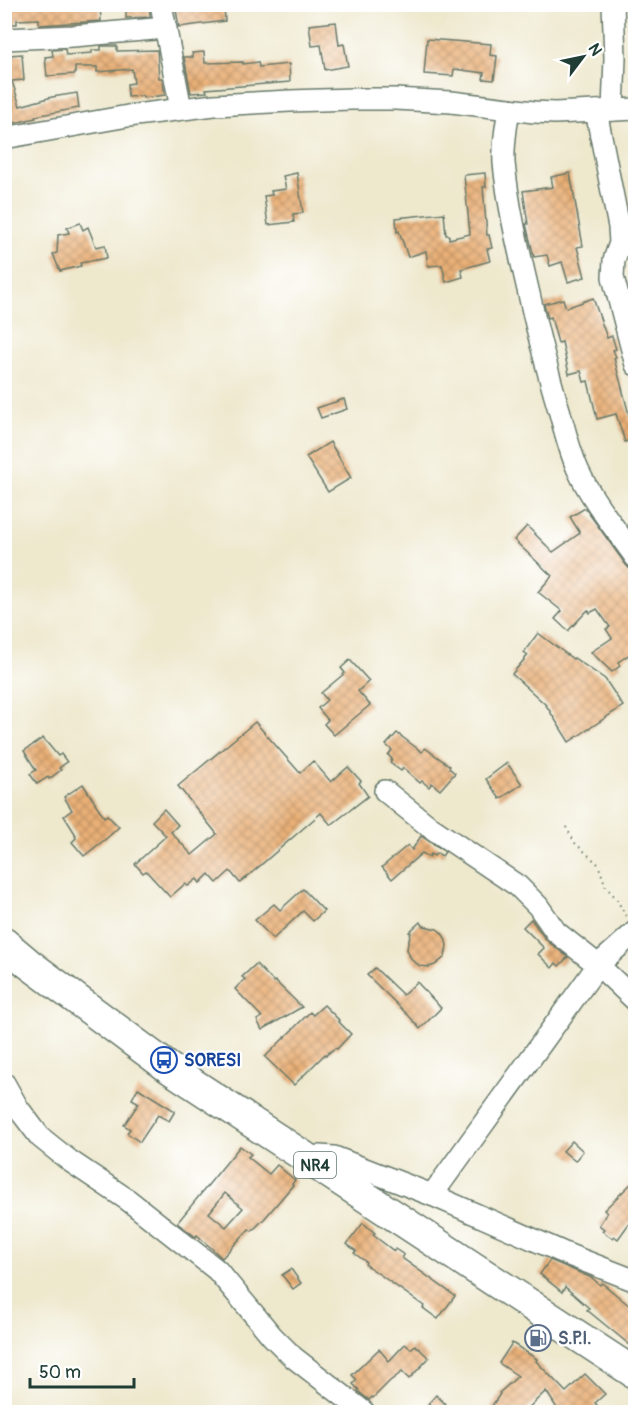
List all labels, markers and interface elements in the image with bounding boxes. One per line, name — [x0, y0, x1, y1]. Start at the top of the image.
north arrow — [553, 27, 613, 87]
text: N — [584, 40, 606, 60]
bus stop icon: SORESI — [149, 1045, 179, 1075]
place label: SORESI — [184, 1049, 241, 1072]
road number: NR4 — [294, 1152, 336, 1178]
fuel station icon: S.P.I. — [523, 1323, 553, 1353]
place label: S.P.I. — [558, 1327, 591, 1350]
scale bar — [30, 1351, 134, 1389]
text: 50 m — [39, 1361, 81, 1384]

